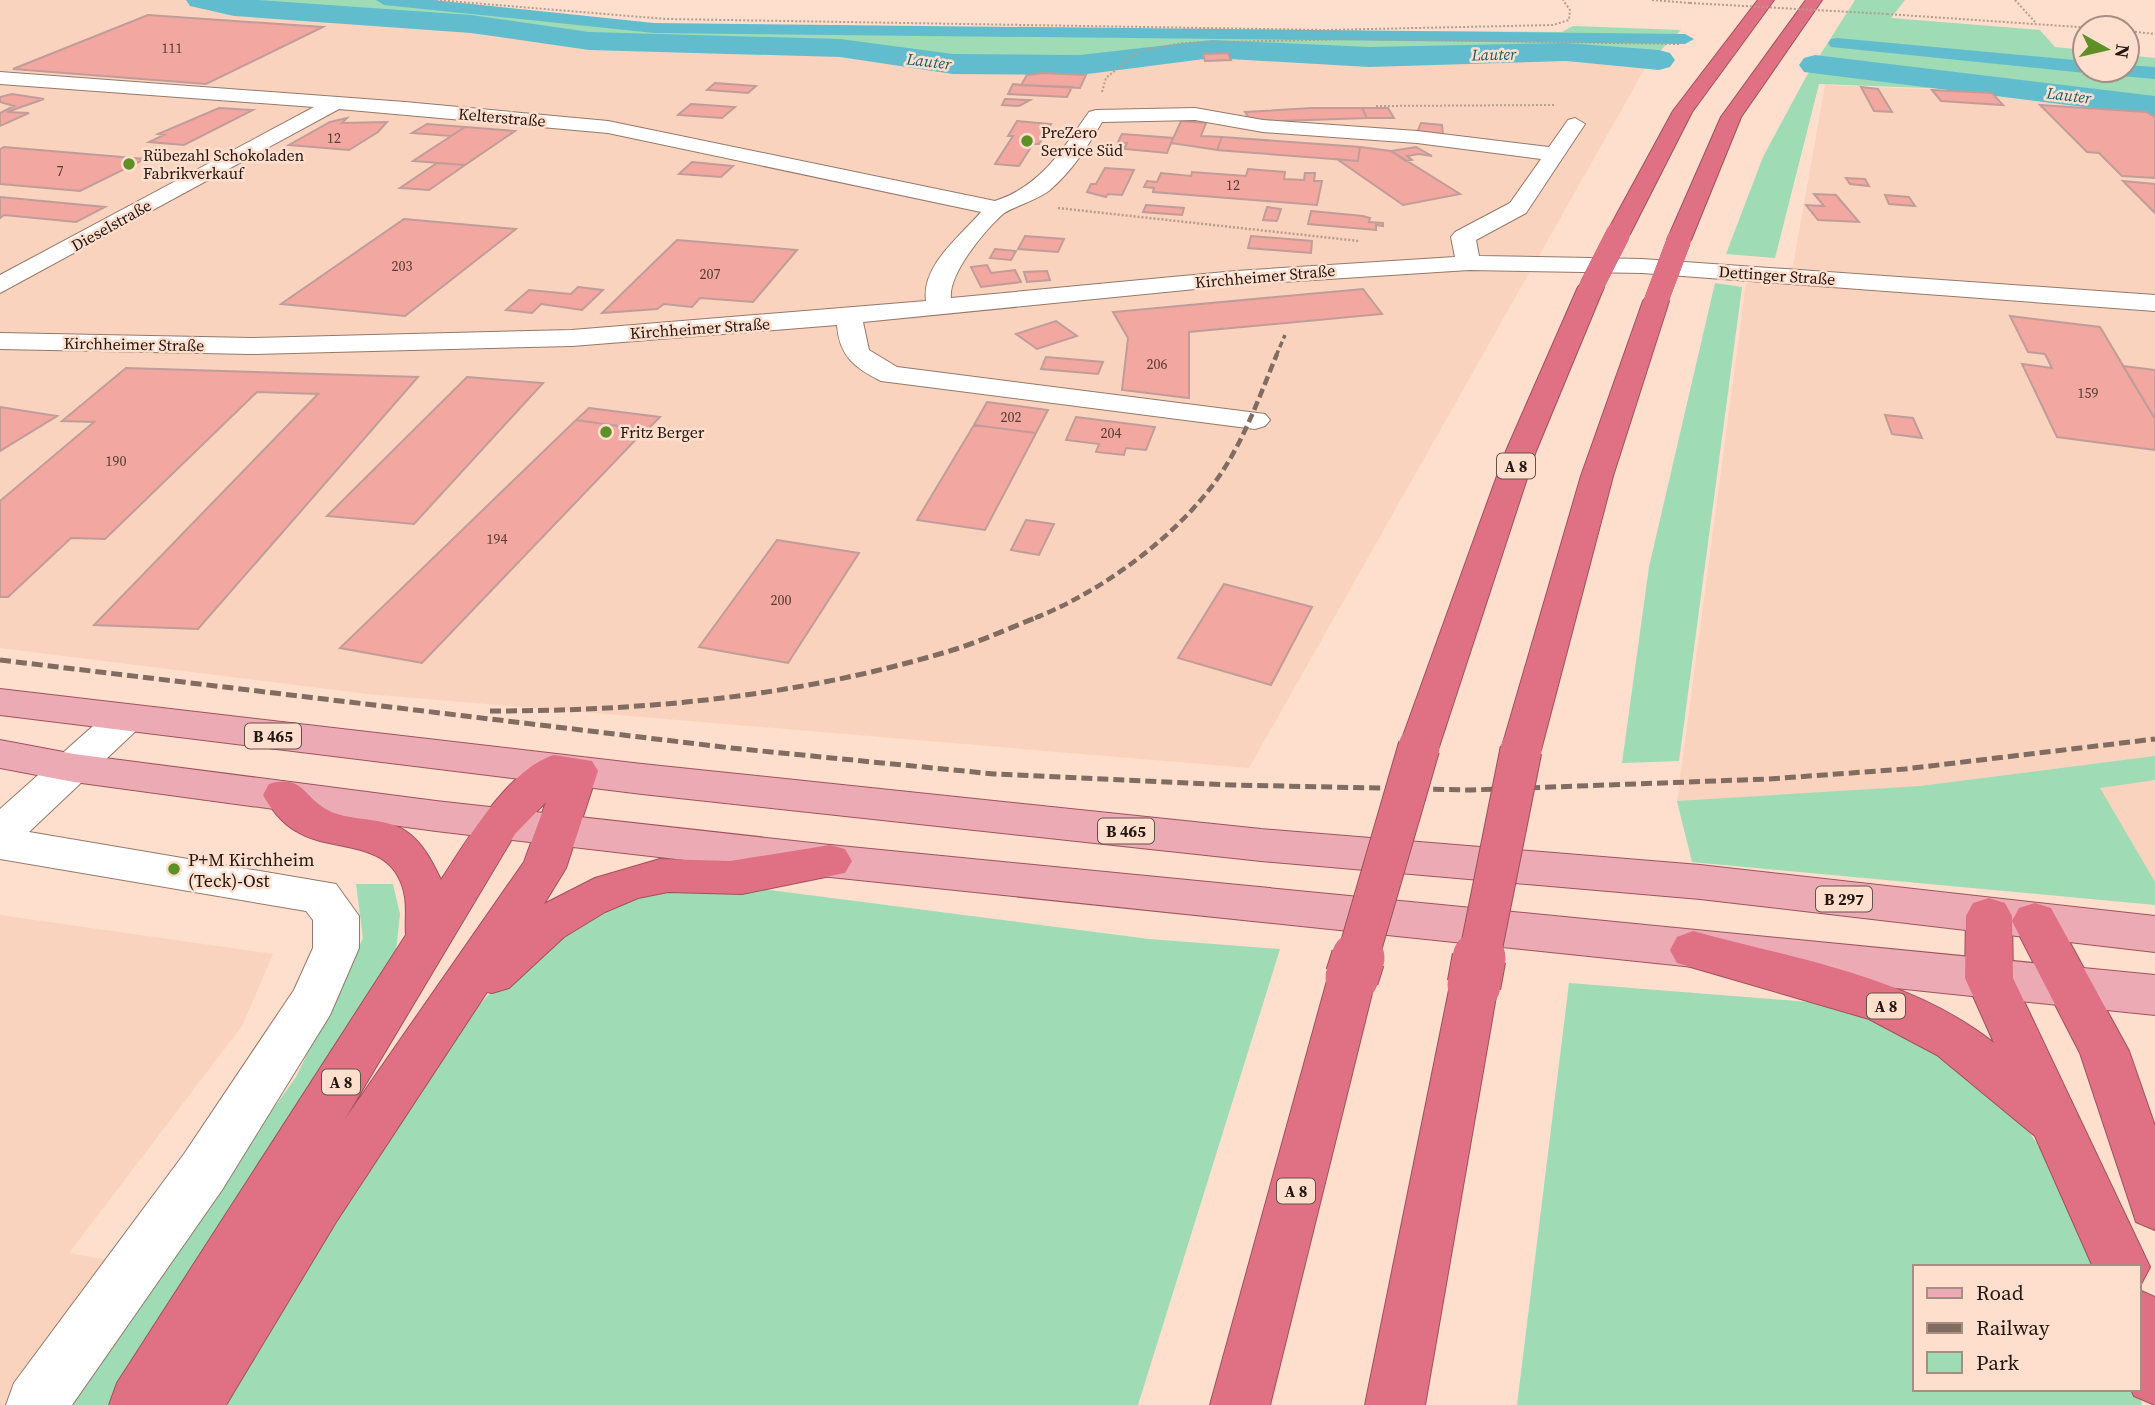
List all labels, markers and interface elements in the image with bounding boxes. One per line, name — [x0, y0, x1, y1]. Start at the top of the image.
north arrow — [2071, 14, 2141, 84]
house number: 111 — [162, 38, 183, 58]
water label: Lauter — [1470, 43, 1517, 65]
text: N — [2109, 43, 2137, 60]
water label: Lauter — [904, 47, 953, 75]
water label: Lauter — [2044, 81, 2093, 109]
street label: Kelterstraße — [457, 102, 547, 132]
place label: PreZero Service Süd — [1041, 121, 1123, 161]
house number: 12 — [327, 128, 341, 148]
marker: PreZero Service Süd — [1019, 133, 1035, 149]
place label: Rübezahl Schokoladen Fabrikverkauf — [143, 144, 305, 184]
marker: Rübezahl Schokoladen Fabrikverkauf — [121, 156, 137, 172]
house number: 7 — [57, 161, 64, 181]
house number: 12 — [1226, 175, 1240, 195]
street label: Dieselstraße — [67, 194, 155, 256]
house number: 203 — [392, 256, 413, 276]
street label: Kirchheimer Straße — [1194, 259, 1336, 293]
street label: Dettinger Straße — [1718, 260, 1836, 290]
house number: 207 — [700, 264, 721, 284]
street label: Kirchheimer Straße — [629, 312, 771, 344]
street label: Kirchheimer Straße — [64, 332, 204, 356]
house number: 206 — [1147, 354, 1168, 374]
house number: 159 — [2078, 383, 2099, 403]
house number: 202 — [1001, 407, 1022, 427]
place label: Fritz Berger — [620, 421, 705, 443]
house number: 204 — [1101, 423, 1122, 443]
marker: Fritz Berger — [598, 424, 614, 440]
house number: 190 — [106, 451, 127, 471]
road number: A 8 — [1497, 453, 1535, 478]
house number: 194 — [487, 529, 508, 549]
house number: 200 — [771, 590, 792, 610]
road number: B 465 — [245, 723, 301, 748]
road number: B 465 — [1098, 818, 1154, 844]
place label: P+M Kirchheim (Teck)-Ost — [188, 847, 314, 893]
marker: P+M Kirchheim (Teck)-Ost — [166, 861, 182, 877]
road number: B 297 — [1816, 886, 1872, 911]
road number: A 8 — [1867, 994, 1905, 1018]
road number: A 8 — [322, 1070, 360, 1094]
road number: A 8 — [1277, 1178, 1315, 1204]
legend — [1913, 1265, 2141, 1391]
text: Road — [1976, 1278, 2024, 1307]
text: Railway — [1976, 1313, 2050, 1342]
text: Park — [1976, 1348, 2020, 1377]

